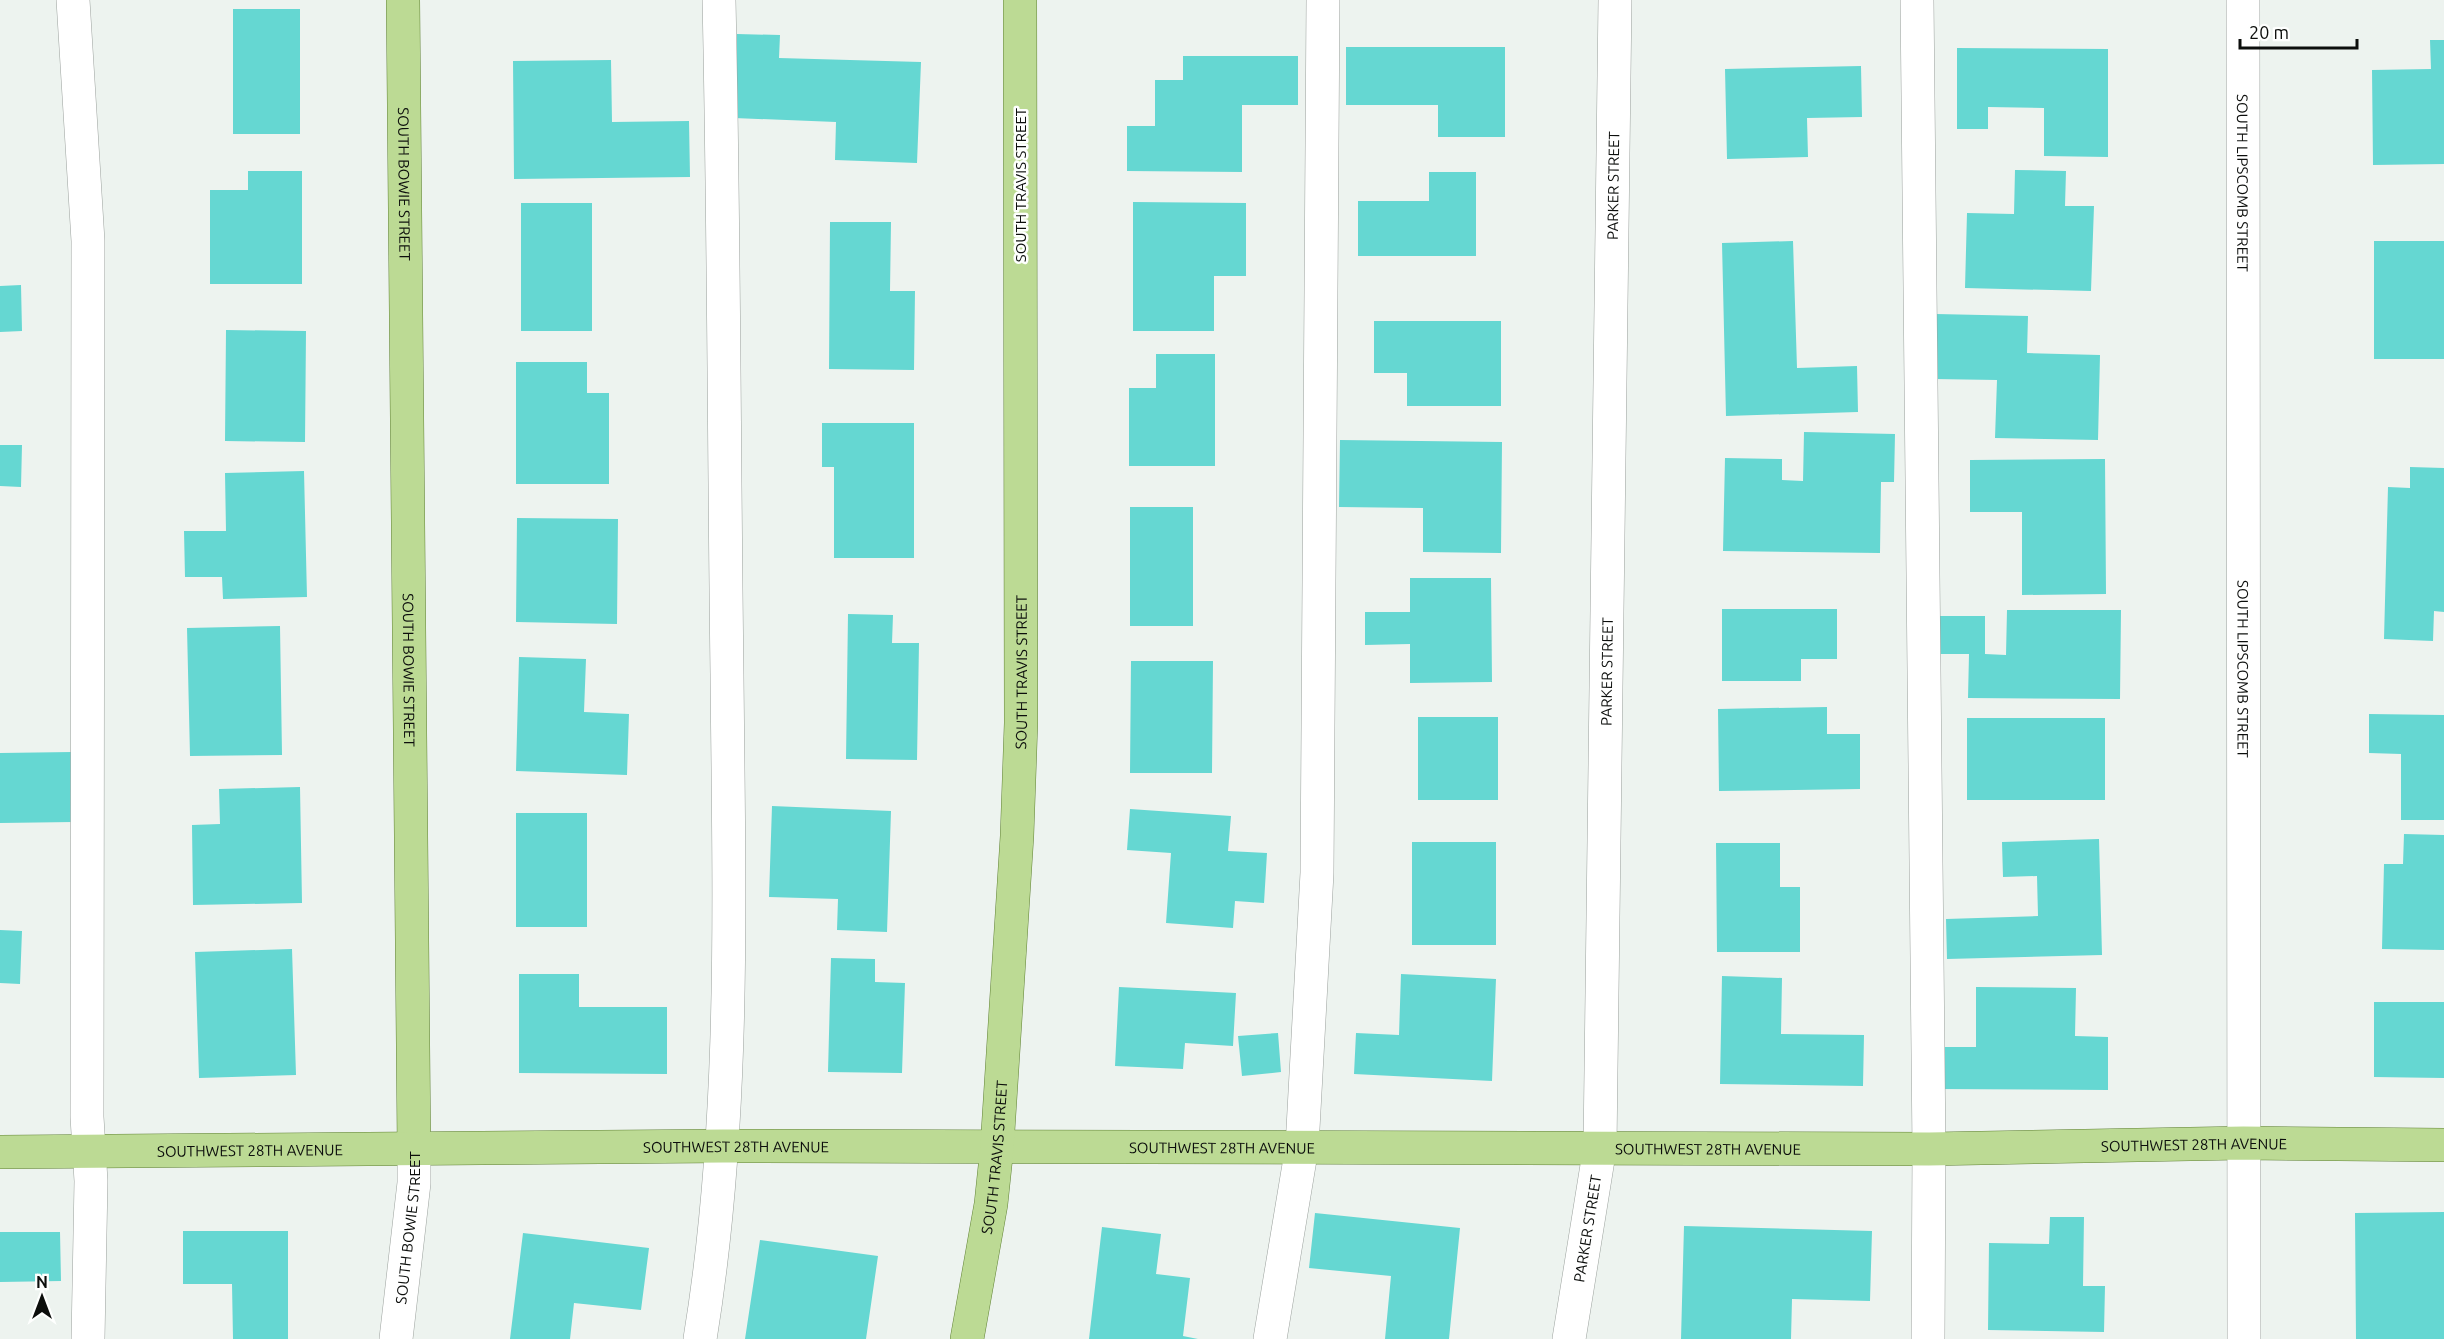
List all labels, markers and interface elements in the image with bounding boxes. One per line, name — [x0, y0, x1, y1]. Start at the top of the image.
scale bar — [2240, 12, 2357, 50]
text: 20 m — [2249, 22, 2289, 42]
street label: SOUTH LIPSCOMB STREET — [2235, 94, 2252, 273]
street label: SOUTH BOWIE STREET — [396, 107, 414, 261]
street label: SOUTH TRAVIS STREET — [1012, 107, 1029, 262]
street label: PARKER STREET — [1603, 131, 1622, 240]
street label: SOUTH LIPSCOMB STREET — [2235, 580, 2252, 759]
street label: SOUTH BOWIE STREET — [400, 593, 419, 747]
street label: SOUTH TRAVIS STREET — [1012, 594, 1030, 750]
street label: PARKER STREET — [1597, 616, 1615, 726]
street label: SOUTH TRAVIS STREET — [977, 1079, 1010, 1235]
street label: SOUTHWEST 28TH AVENUE — [2101, 1134, 2287, 1154]
street label: SOUTHWEST 28TH AVENUE — [643, 1137, 829, 1155]
street label: SOUTHWEST 28TH AVENUE — [1129, 1139, 1315, 1156]
street label: SOUTHWEST 28TH AVENUE — [1615, 1140, 1801, 1157]
street label: SOUTHWEST 28TH AVENUE — [157, 1141, 343, 1159]
street label: SOUTH BOWIE STREET — [392, 1151, 423, 1305]
street label: PARKER STREET — [1570, 1173, 1604, 1283]
north arrow — [12, 1267, 72, 1327]
text: N — [36, 1273, 48, 1291]

